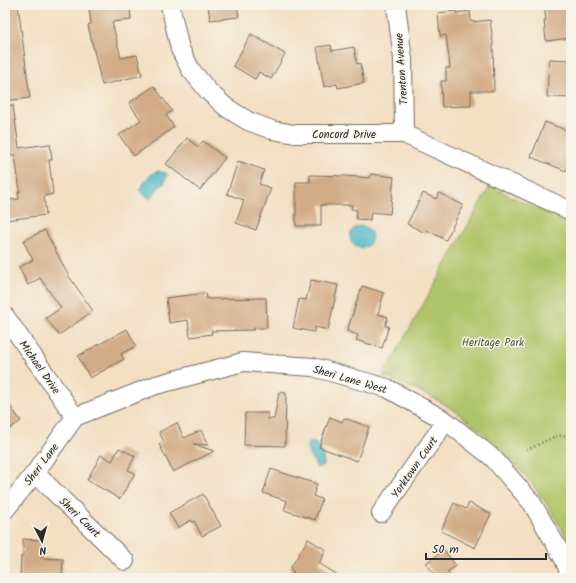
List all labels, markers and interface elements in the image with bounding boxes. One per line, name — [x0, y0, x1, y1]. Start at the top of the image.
street label: Trenton Avenue — [390, 32, 413, 106]
street label: Concord Drive — [312, 126, 376, 144]
park label: Heritage Park — [462, 334, 525, 352]
street label: Michael Drive — [14, 337, 64, 398]
street label: Sheri Lane West — [311, 361, 390, 399]
street label: Yorktown Court — [387, 432, 443, 502]
street label: Sheri Lane — [20, 439, 64, 490]
street label: Sheri Court — [54, 493, 105, 543]
north arrow — [22, 521, 62, 561]
scale bar — [426, 535, 546, 561]
text: 50 m — [432, 540, 459, 559]
text: N — [38, 541, 47, 559]

